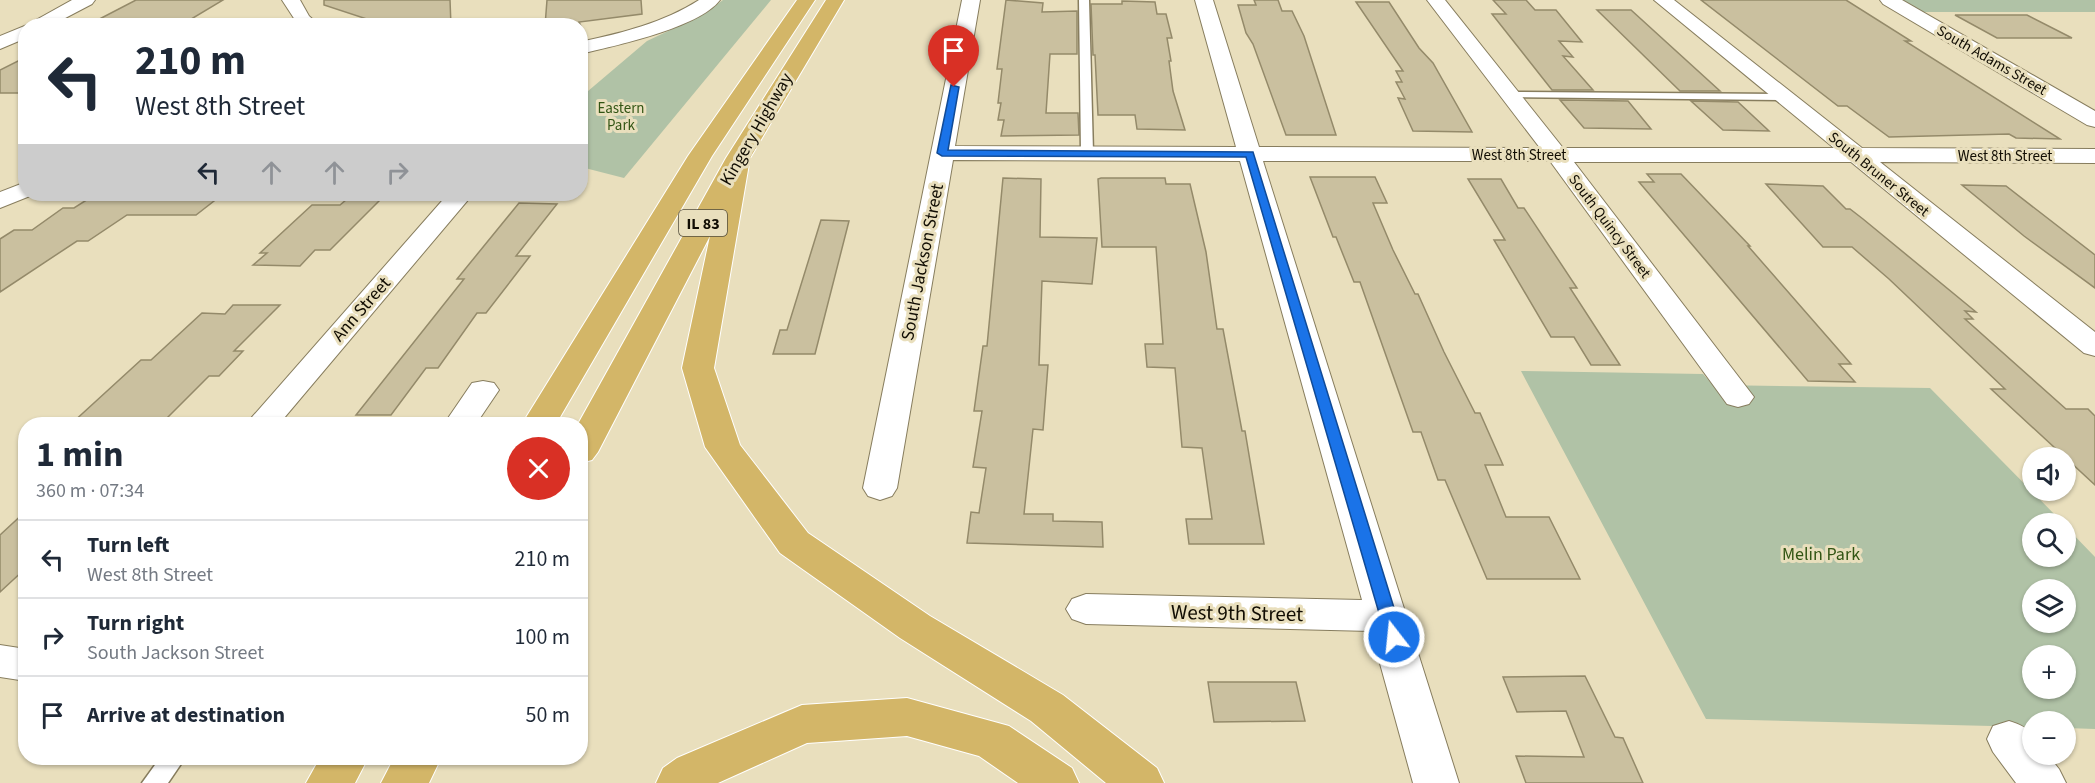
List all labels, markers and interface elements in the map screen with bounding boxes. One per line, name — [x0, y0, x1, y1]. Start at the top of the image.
street label: South Adams Street — [1933, 20, 2051, 100]
pin — [928, 25, 979, 87]
text: 210 m — [135, 31, 246, 91]
icon: arrive — [937, 34, 970, 67]
icon: left — [36, 42, 114, 120]
street label: Kingery Highway — [714, 68, 799, 190]
text: West 8th Street — [135, 87, 305, 126]
park label: Eastern Park — [597, 98, 645, 136]
street label: South Bruner Street — [1824, 127, 1934, 222]
street label: West 8th Street — [1472, 145, 1566, 166]
street label: West 8th Street — [1958, 146, 2052, 167]
icon: left — [192, 156, 225, 189]
icon: ahead — [255, 156, 288, 189]
icon: ahead — [318, 156, 351, 189]
icon: right — [381, 156, 414, 189]
street label: South Quincy Street — [1564, 170, 1656, 283]
street label: South Jackson Street — [895, 182, 950, 343]
road number: IL 83 — [679, 210, 727, 236]
street label: Ann Street — [326, 272, 396, 347]
text: 1 min — [36, 429, 124, 480]
button: close — [507, 437, 570, 500]
map controls — [2022, 447, 2076, 765]
button: sound — [2022, 447, 2076, 501]
text: 360 m · 07:34 — [36, 477, 144, 505]
button: search — [2022, 513, 2076, 567]
text: Turn left — [87, 529, 169, 561]
park label: Melin Park — [1782, 542, 1860, 567]
icon: left — [36, 543, 69, 576]
text: 210 m — [515, 543, 570, 575]
text: West 8th Street — [87, 561, 213, 589]
button: layers — [2022, 579, 2076, 633]
street label: West 9th Street — [1171, 597, 1303, 629]
position arrow — [1362, 605, 1426, 669]
text: Turn right — [87, 607, 184, 639]
icon: right — [36, 621, 69, 654]
text: 100 m — [515, 621, 570, 653]
text: South Jackson Street — [87, 639, 264, 667]
button: + — [2022, 645, 2076, 699]
icon: arrive — [36, 699, 69, 732]
text: Arrive at destination — [87, 699, 285, 731]
text: 50 m — [525, 699, 570, 731]
button: − — [2022, 711, 2076, 765]

